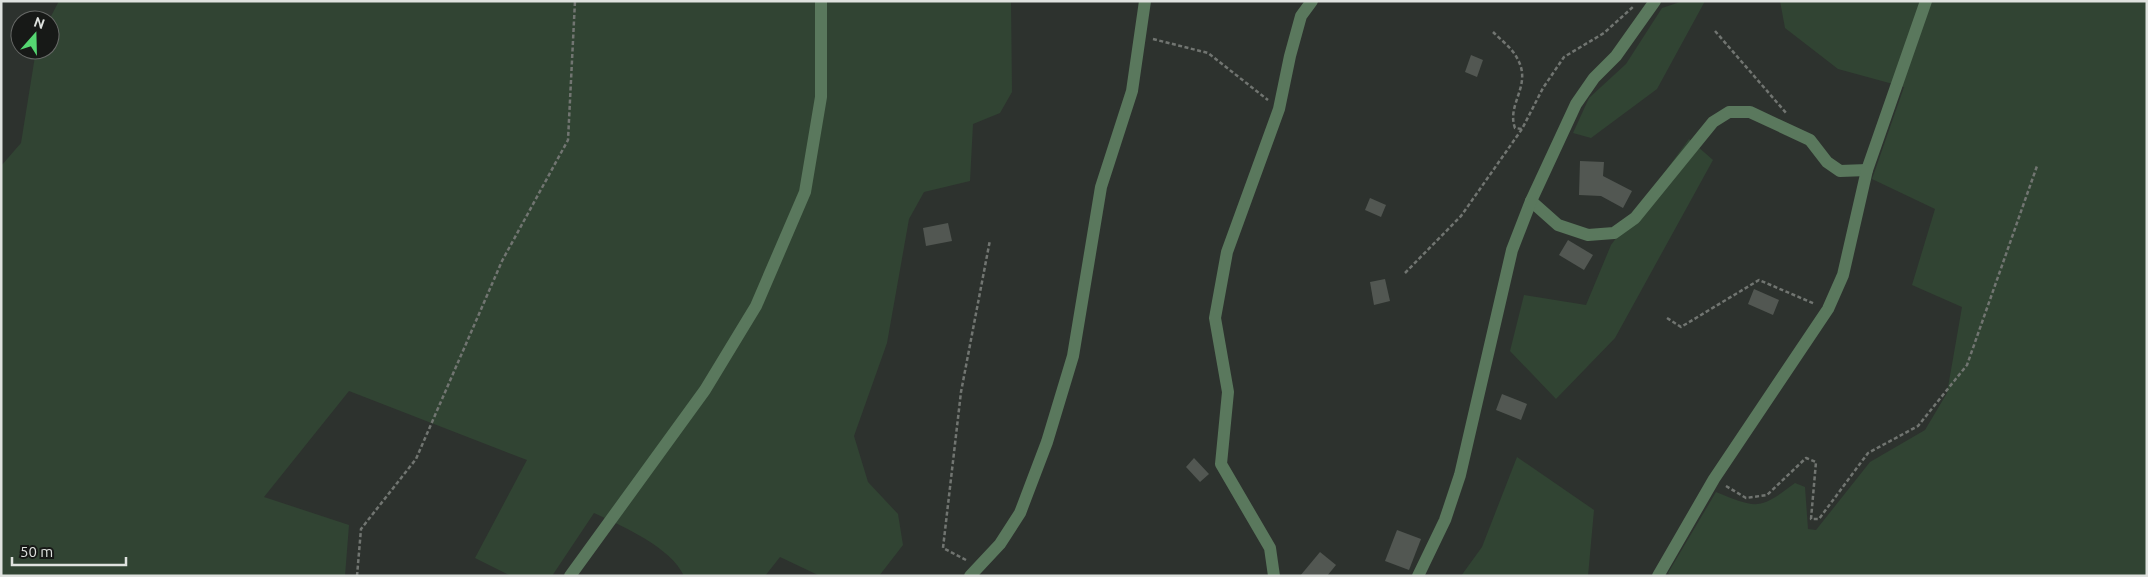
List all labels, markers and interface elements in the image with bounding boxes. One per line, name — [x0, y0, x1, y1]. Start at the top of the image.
north arrow — [10, 10, 60, 60]
text: N — [32, 13, 47, 32]
scale bar — [12, 534, 126, 566]
text: 50 m — [20, 543, 53, 560]

